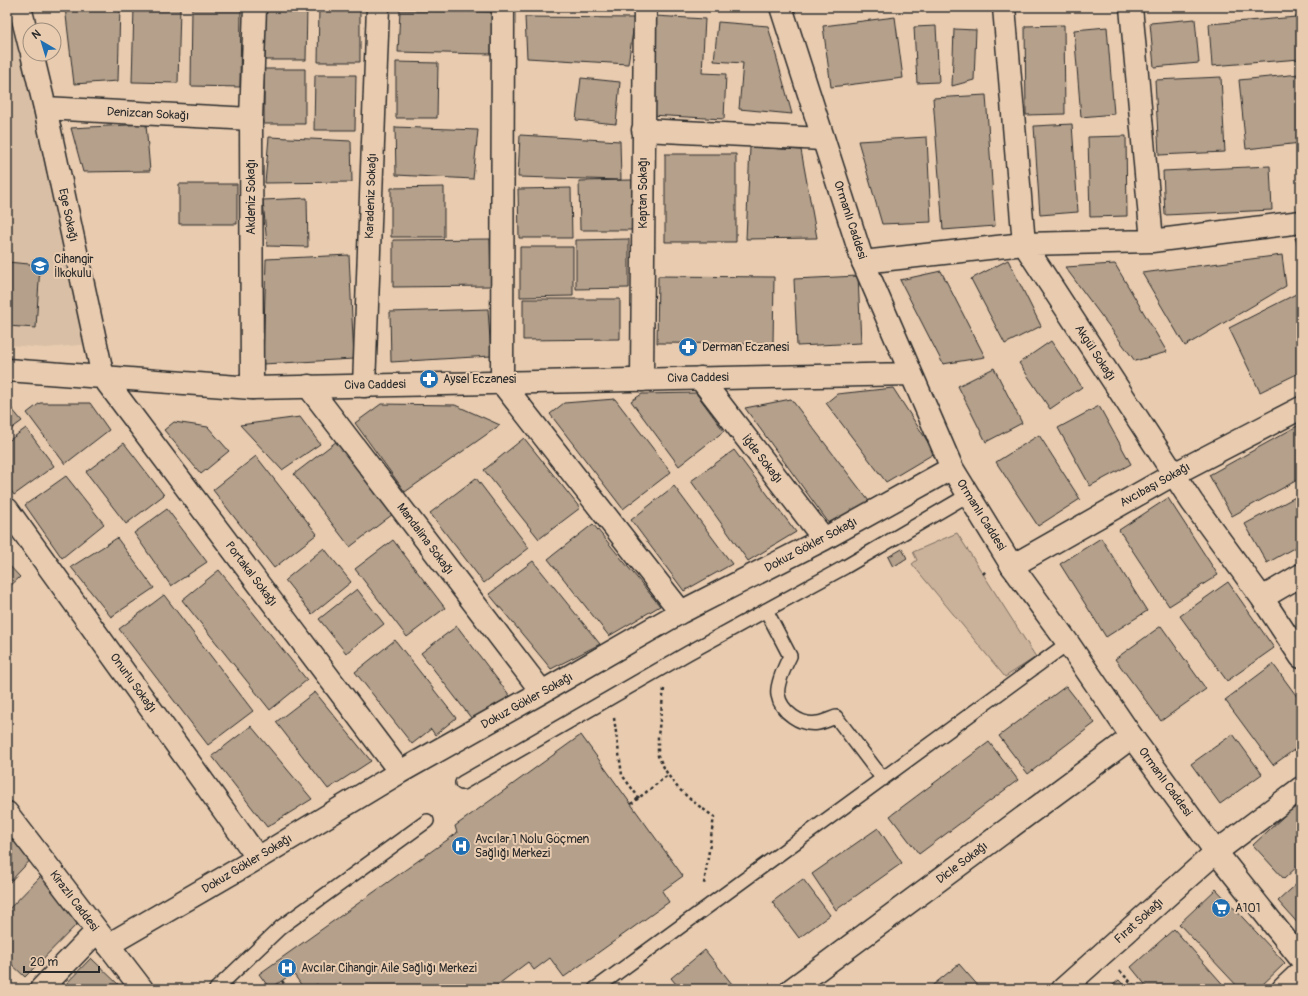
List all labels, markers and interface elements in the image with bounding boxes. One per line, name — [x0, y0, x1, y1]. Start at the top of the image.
north arrow — [22, 22, 62, 62]
text: N — [29, 27, 44, 42]
street label: Denizcan Sokağı — [106, 104, 190, 124]
street label: Karadeniz Sokağı — [362, 153, 380, 239]
street label: Kaptan Sokağı — [636, 157, 651, 229]
street label: Akdeniz Sokağı — [244, 159, 259, 235]
street label: Ormanlı Caddesi — [830, 179, 870, 261]
street label: Ege Sokağı — [55, 187, 81, 243]
place label: Cihangir İlkokulu — [54, 252, 94, 281]
school or university icon: Cihangir İlkokulu — [29, 255, 51, 277]
street label: Akgül Sokağı — [1071, 322, 1119, 384]
pharmacy icon: Derman Eczanesi — [677, 336, 699, 358]
place label: Derman Eczanesi — [702, 340, 789, 355]
pharmacy icon: Aysel Eczanesi — [418, 368, 440, 390]
street label: Civa Caddesi — [667, 370, 729, 386]
place label: Aysel Eczanesi — [443, 372, 516, 387]
street label: Civa Caddesi — [344, 377, 406, 393]
street label: İğde Sokağı — [738, 431, 786, 486]
street label: Avcıbaşı Sokağı — [1117, 460, 1193, 510]
street label: Ormanlı Caddesi — [953, 476, 1009, 554]
street label: Mandalina Sokağı — [393, 500, 457, 578]
street label: Dokuz Gökler Sokağı — [762, 514, 860, 576]
street label: Portakal Sokağı — [222, 539, 280, 609]
street label: Onurlu Sokağı — [106, 650, 160, 716]
street label: Dokuz Gökler Sokağı — [479, 670, 575, 732]
street label: Ormanlı Caddesi — [1135, 745, 1195, 819]
street label: Dokuz Gökler Sokağı — [199, 831, 295, 897]
place label: Avcılar 1 Nolu Göçmen Sağlığı Merkezi — [475, 832, 590, 861]
hospital icon: Avcılar 1 Nolu Göçmen Sağlığı Merkezi — [450, 835, 472, 857]
street label: Dicle Sokağı — [933, 839, 991, 887]
street label: Kirazlı Caddesi — [46, 868, 102, 934]
street label: Fırat Sokağı — [1111, 895, 1167, 947]
supermarket icon: A101 — [1210, 897, 1232, 919]
place label: A101 — [1235, 901, 1260, 916]
scale bar — [24, 948, 99, 974]
text: 20 m — [30, 955, 59, 970]
hospital icon: Avcılar Cihangir Aile Sağlığı Merkezi — [276, 957, 298, 979]
place label: Avcılar Cihangir Aile Sağlığı Merkezi — [301, 961, 477, 976]

